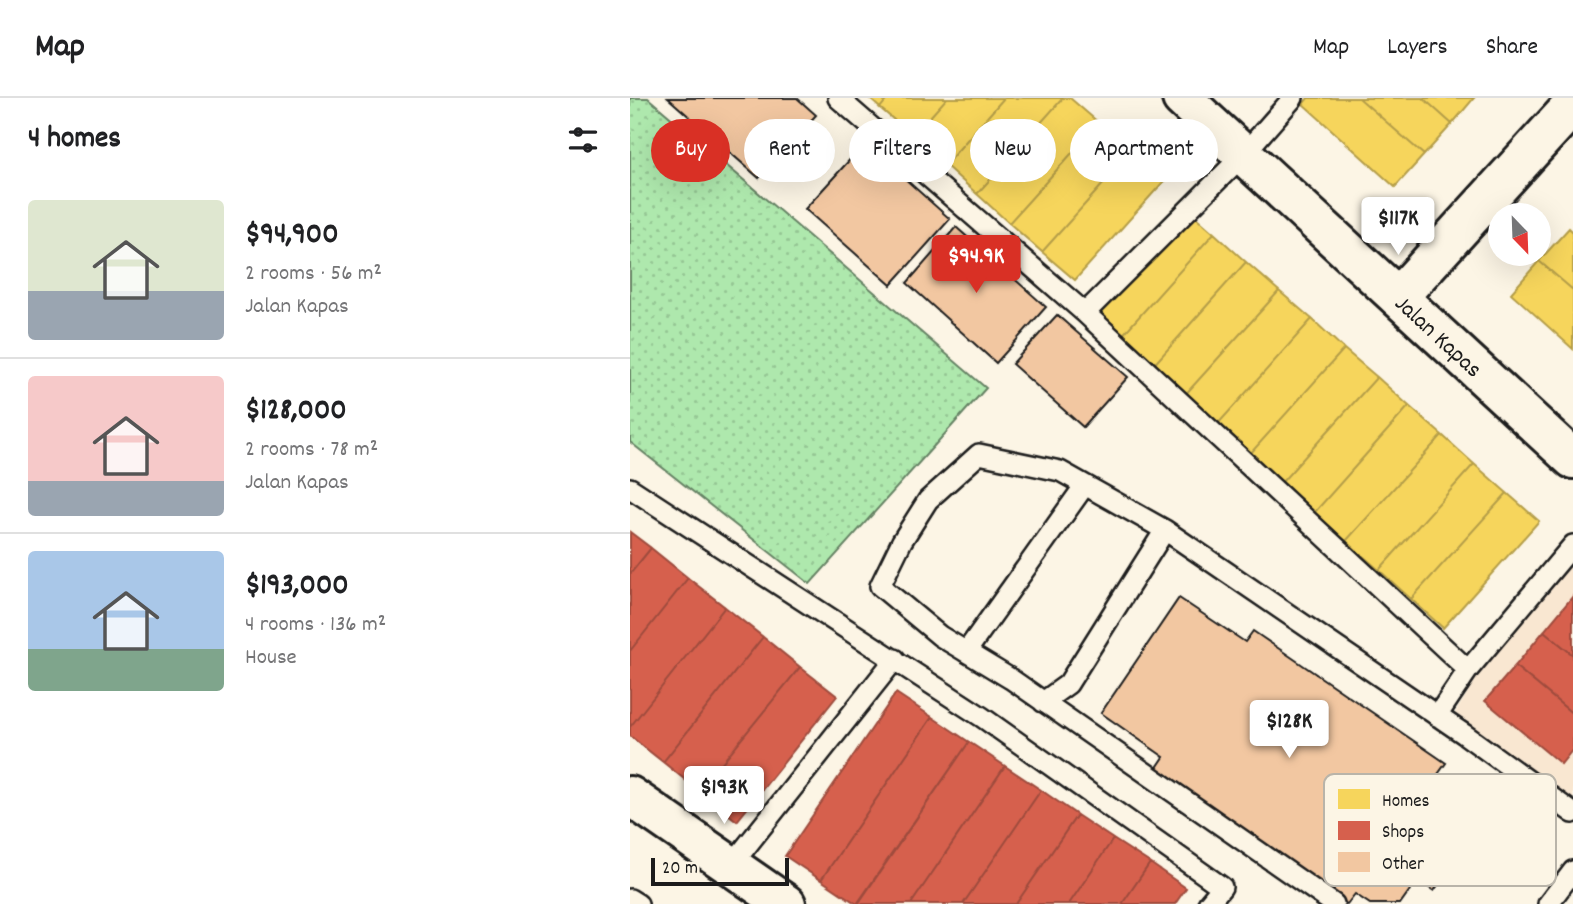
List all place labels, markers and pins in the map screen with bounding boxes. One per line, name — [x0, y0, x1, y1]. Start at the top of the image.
pin: $117K — [1349, 198, 1447, 257]
pin: $94.9K — [919, 236, 1033, 295]
pin: $128K — [1240, 700, 1338, 760]
pin: $193K — [675, 766, 773, 826]

